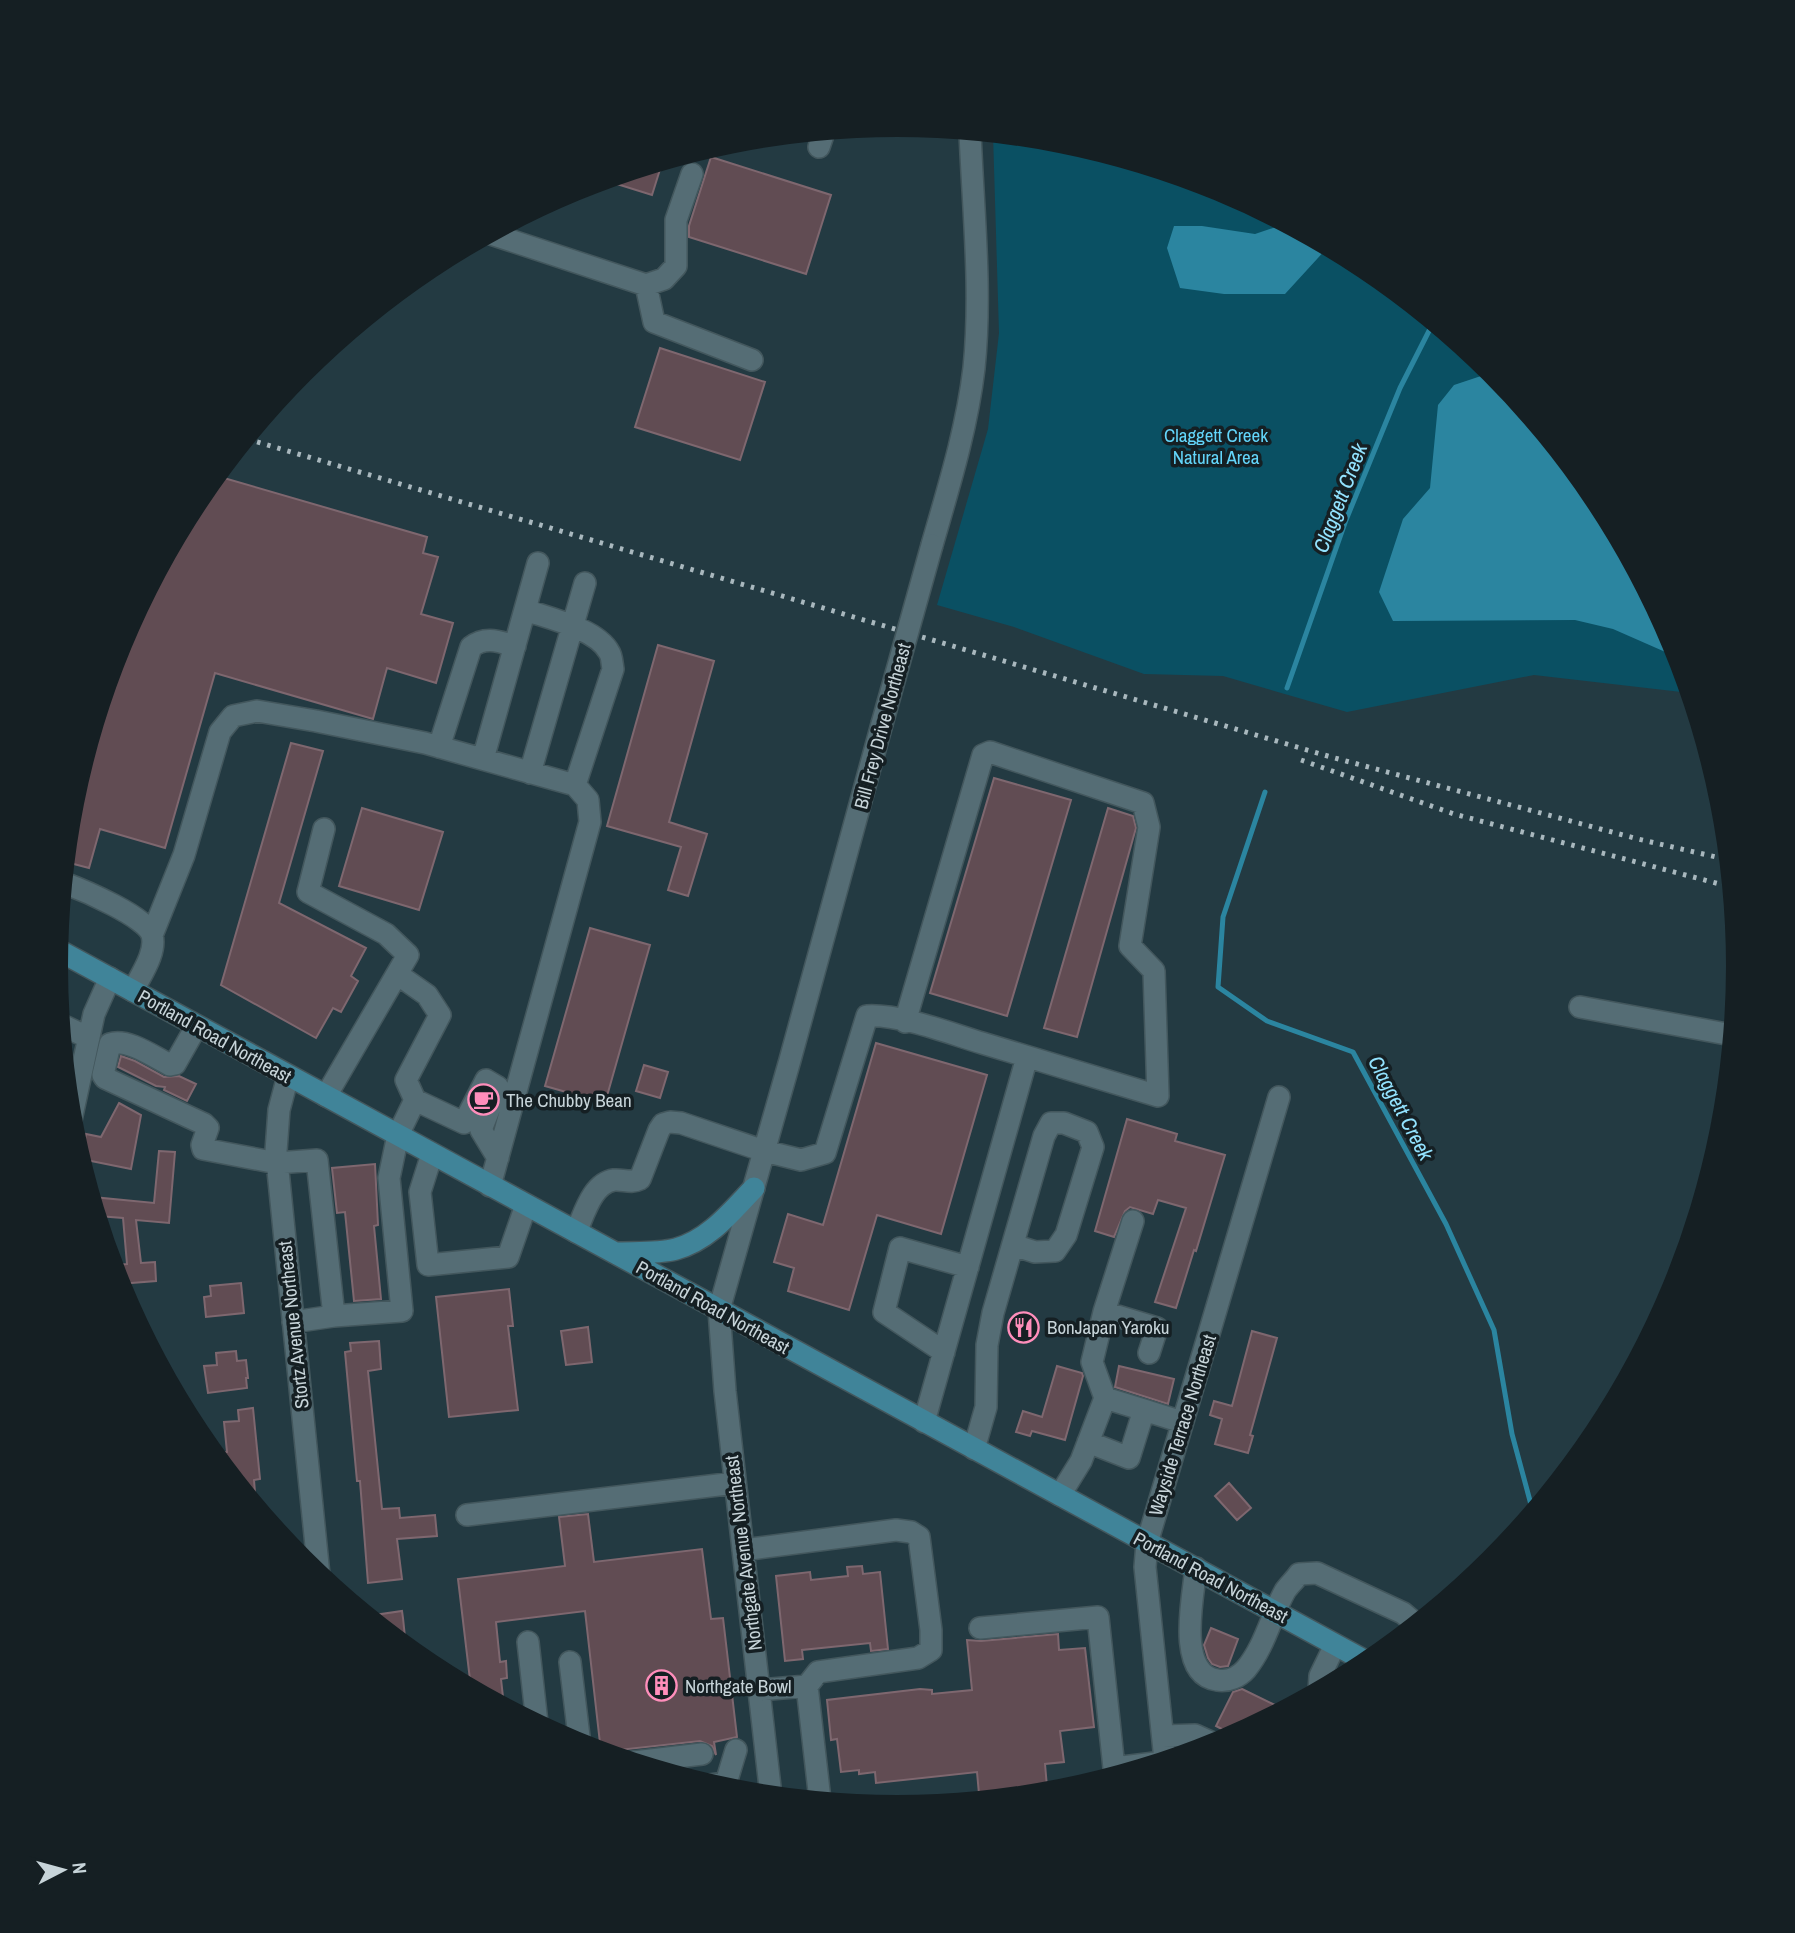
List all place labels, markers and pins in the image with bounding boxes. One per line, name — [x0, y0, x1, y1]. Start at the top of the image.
cafe icon: The Chubby Bean — [466, 1083, 500, 1117]
place label: The Chubby Bean — [506, 1087, 632, 1113]
restaurant icon: BonJapan Yaroku — [1007, 1310, 1041, 1344]
place label: BonJapan Yaroku — [1047, 1314, 1169, 1340]
building icon: Northgate Bowl — [645, 1669, 679, 1703]
place label: Northgate Bowl — [685, 1673, 792, 1699]

